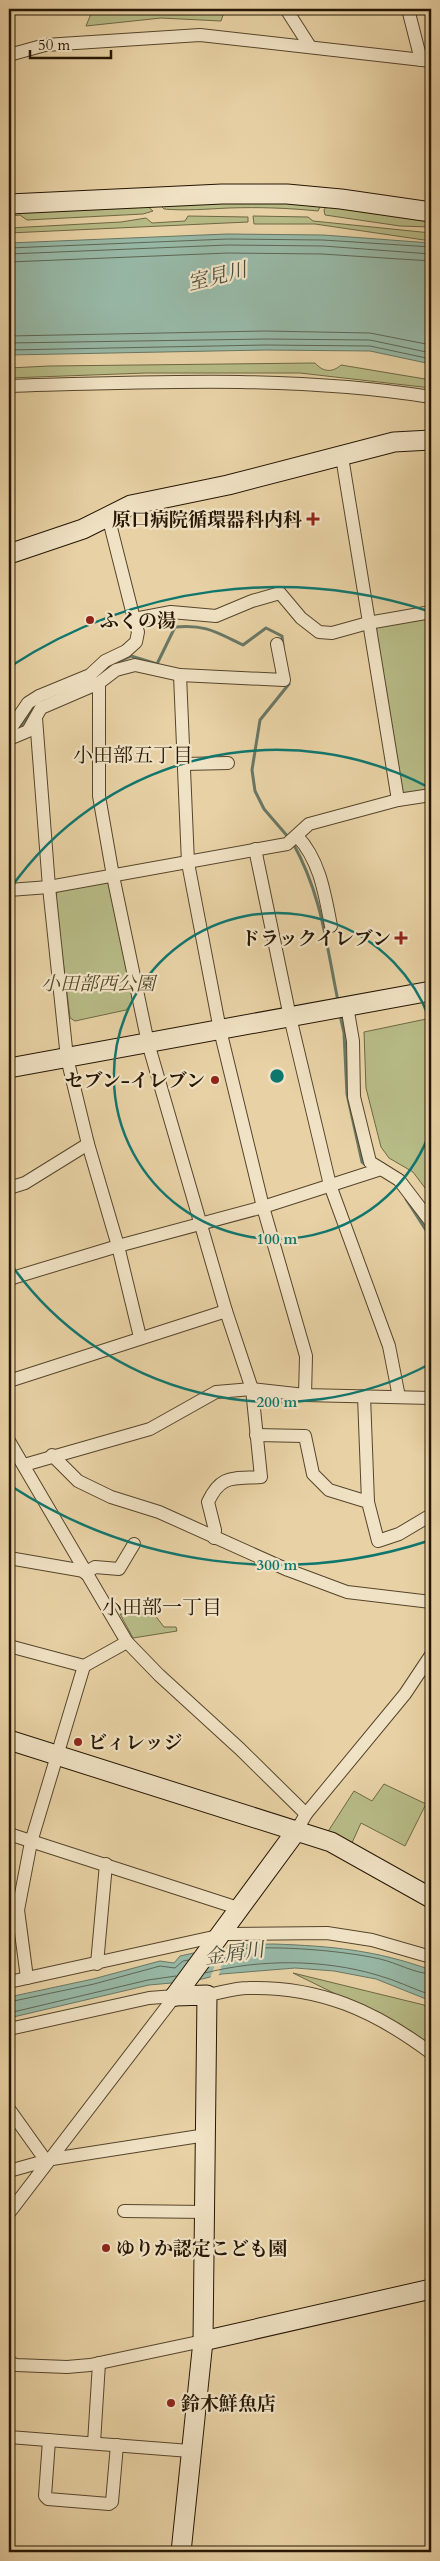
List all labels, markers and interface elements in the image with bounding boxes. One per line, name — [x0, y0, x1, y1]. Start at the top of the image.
scale bar — [30, 28, 111, 60]
text: 50 m — [38, 35, 70, 55]
water label: 室見川 — [185, 256, 251, 297]
place label: 原口病院循環器科内科 — [112, 507, 302, 533]
marker: 原口病院循環器科内科 — [306, 512, 320, 526]
place label: ふくの湯 — [100, 608, 176, 634]
marker: ふくの湯 — [84, 614, 96, 626]
district label: 小田部五丁目 — [73, 742, 193, 769]
place label: ドラックイレブン — [241, 926, 391, 952]
marker: ドラックイレブン — [395, 932, 407, 944]
park label: 小田部西公園 — [41, 971, 158, 997]
centre of rings — [268, 1067, 286, 1085]
place label: セブン-イレブン — [64, 1068, 205, 1094]
marker: セブン-イレブン — [209, 1074, 221, 1086]
text: 100 m — [257, 1229, 298, 1249]
text: 200 m — [257, 1392, 298, 1412]
text: 300 m — [257, 1555, 298, 1575]
district label: 小田部一丁目 — [102, 1594, 222, 1621]
place label: ビィレッジ — [88, 1730, 182, 1756]
marker: ビィレッジ — [72, 1736, 84, 1748]
water label: 金屑川 — [202, 1936, 268, 1971]
place label: ゆりか認定こども園 — [116, 2236, 287, 2262]
marker: ゆりか認定こども園 — [100, 2242, 112, 2254]
place label: 鈴木鮮魚店 — [181, 2391, 276, 2417]
marker: 鈴木鮮魚店 — [165, 2397, 177, 2409]

